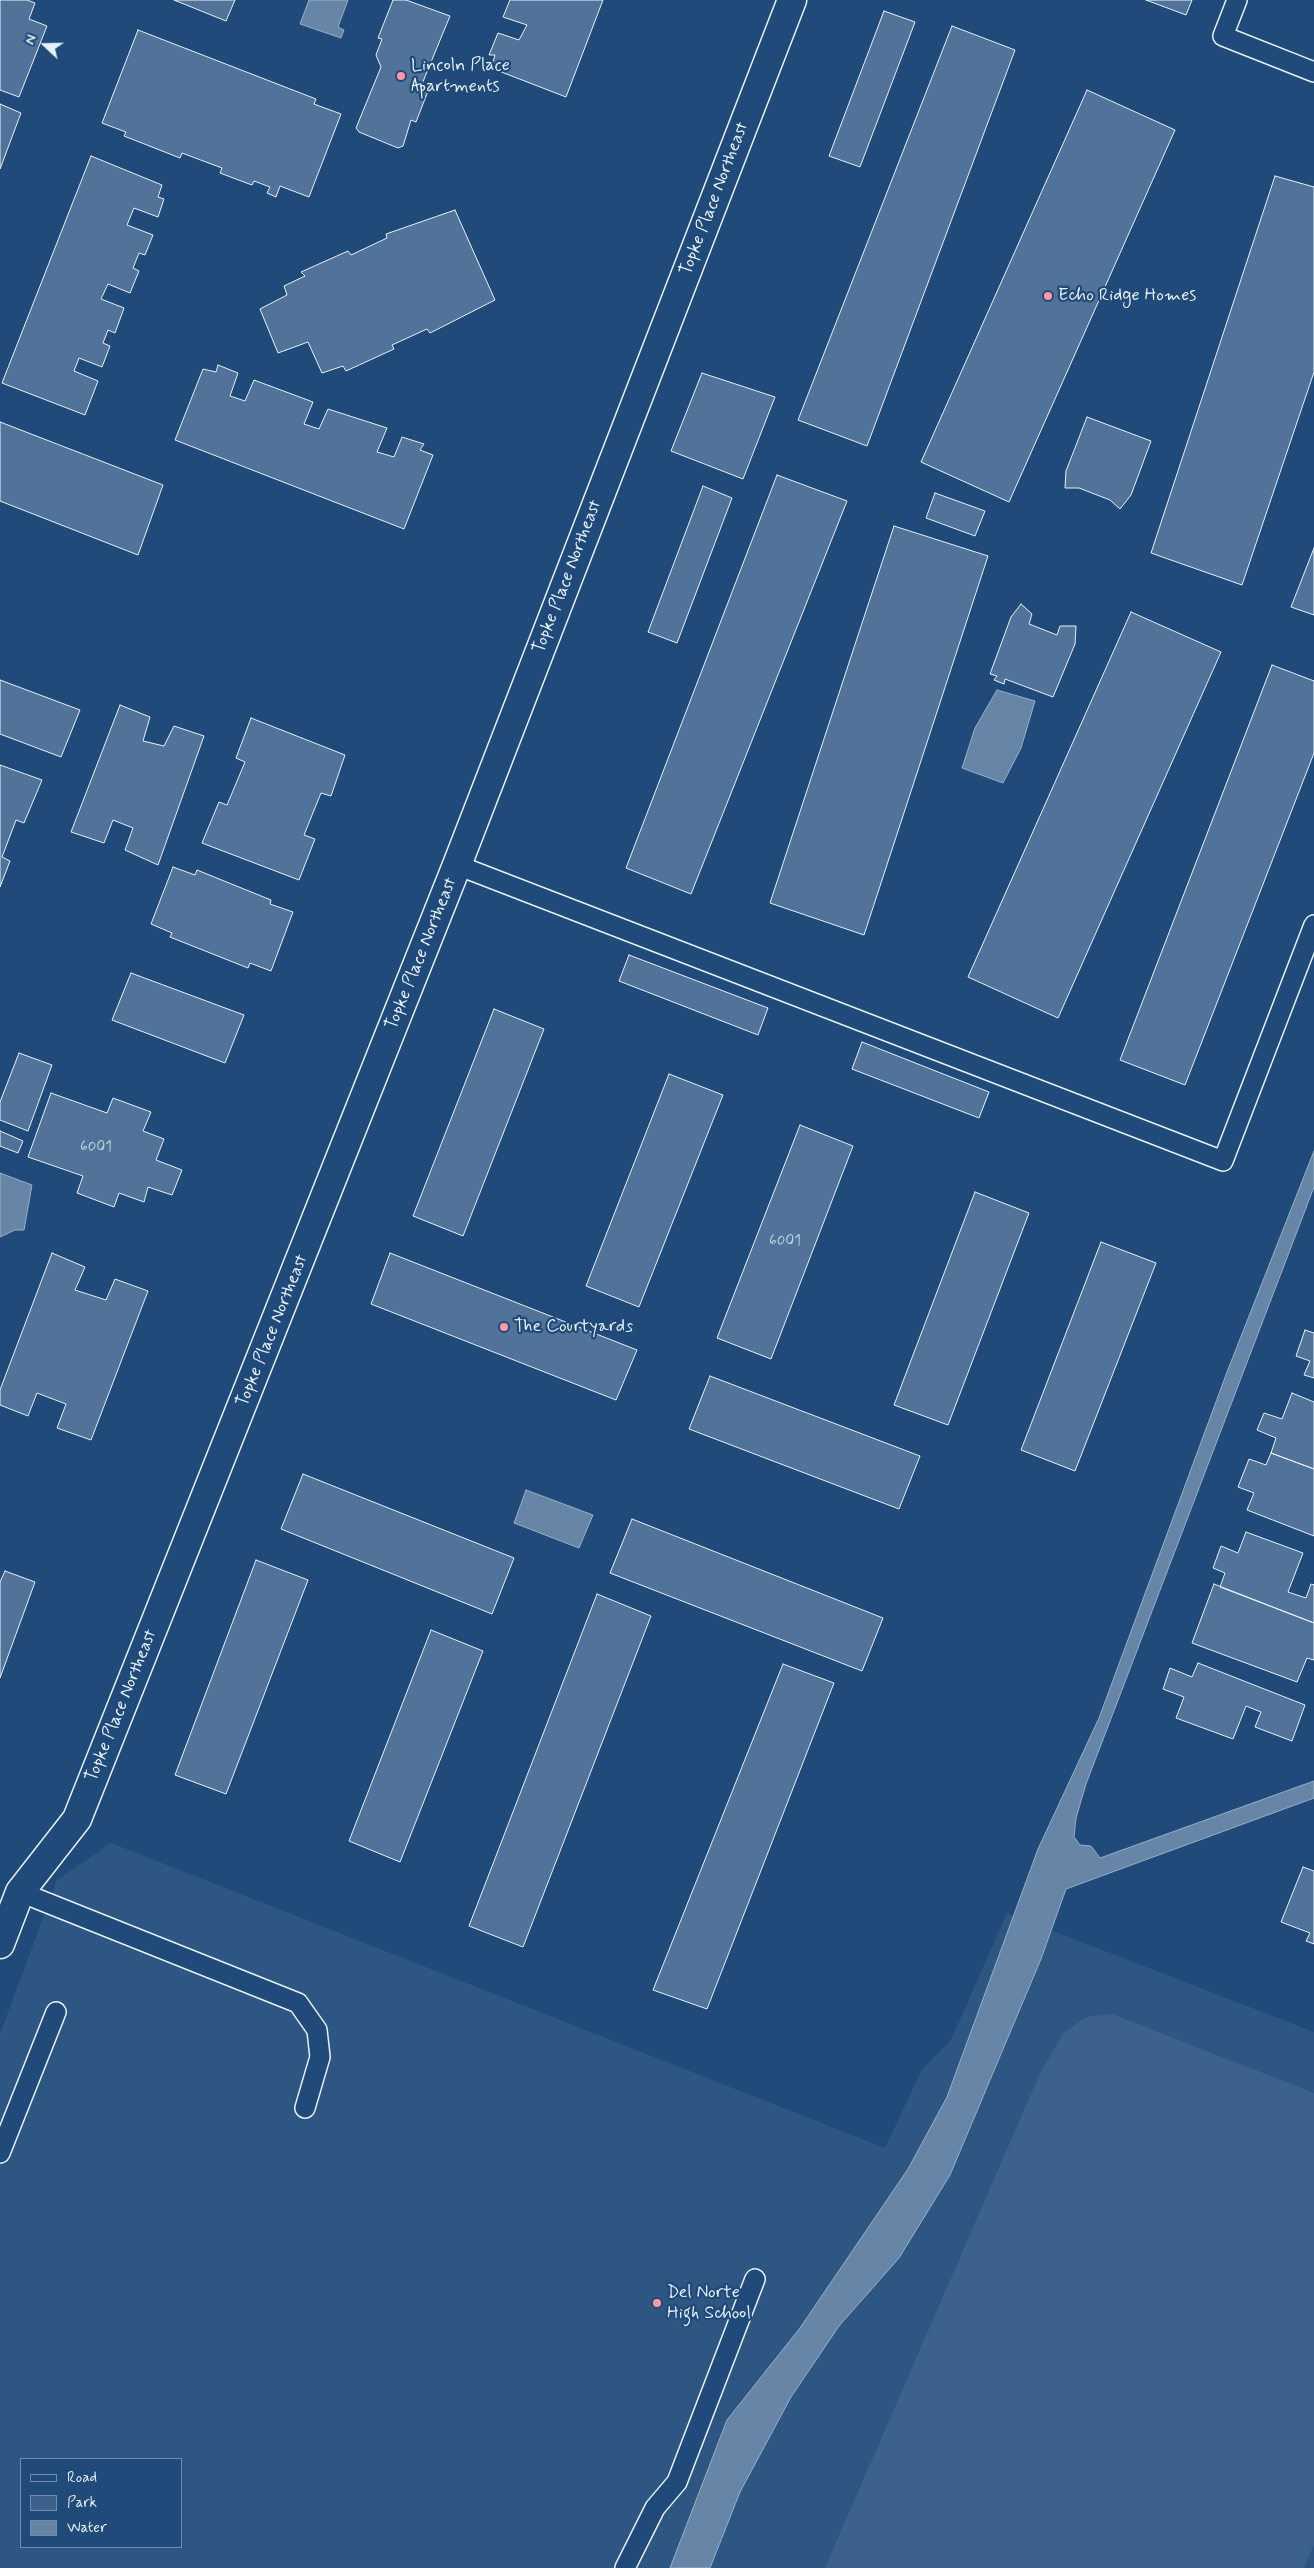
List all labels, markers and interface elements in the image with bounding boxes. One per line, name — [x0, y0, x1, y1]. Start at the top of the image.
north arrow — [20, 20, 70, 70]
text: N — [21, 32, 41, 47]
place label: Lincoln Place Apartments — [411, 55, 510, 98]
marker: Lincoln Place Apartments — [395, 70, 407, 82]
street label: Topke Place Northeast — [676, 119, 754, 279]
place label: Echo Ridge Homes — [1058, 285, 1196, 307]
marker: Echo Ridge Homes — [1042, 290, 1054, 302]
street label: Topke Place Northeast — [529, 497, 607, 657]
street label: Topke Place Northeast — [382, 875, 462, 1033]
house number: 6001 — [80, 1139, 112, 1157]
house number: 6001 — [769, 1233, 801, 1251]
street label: Topke Place Northeast — [233, 1252, 313, 1410]
place label: The Courtyards — [514, 1316, 633, 1338]
marker: The Courtyards — [498, 1321, 510, 1333]
street label: Topke Place Northeast — [82, 1627, 162, 1785]
place label: Del Norte High School — [667, 2282, 751, 2324]
marker: Del Norte High School — [651, 2297, 663, 2309]
legend — [20, 2458, 182, 2548]
text: Road — [67, 2468, 97, 2488]
text: Park — [67, 2493, 97, 2513]
text: Water — [67, 2518, 107, 2538]

